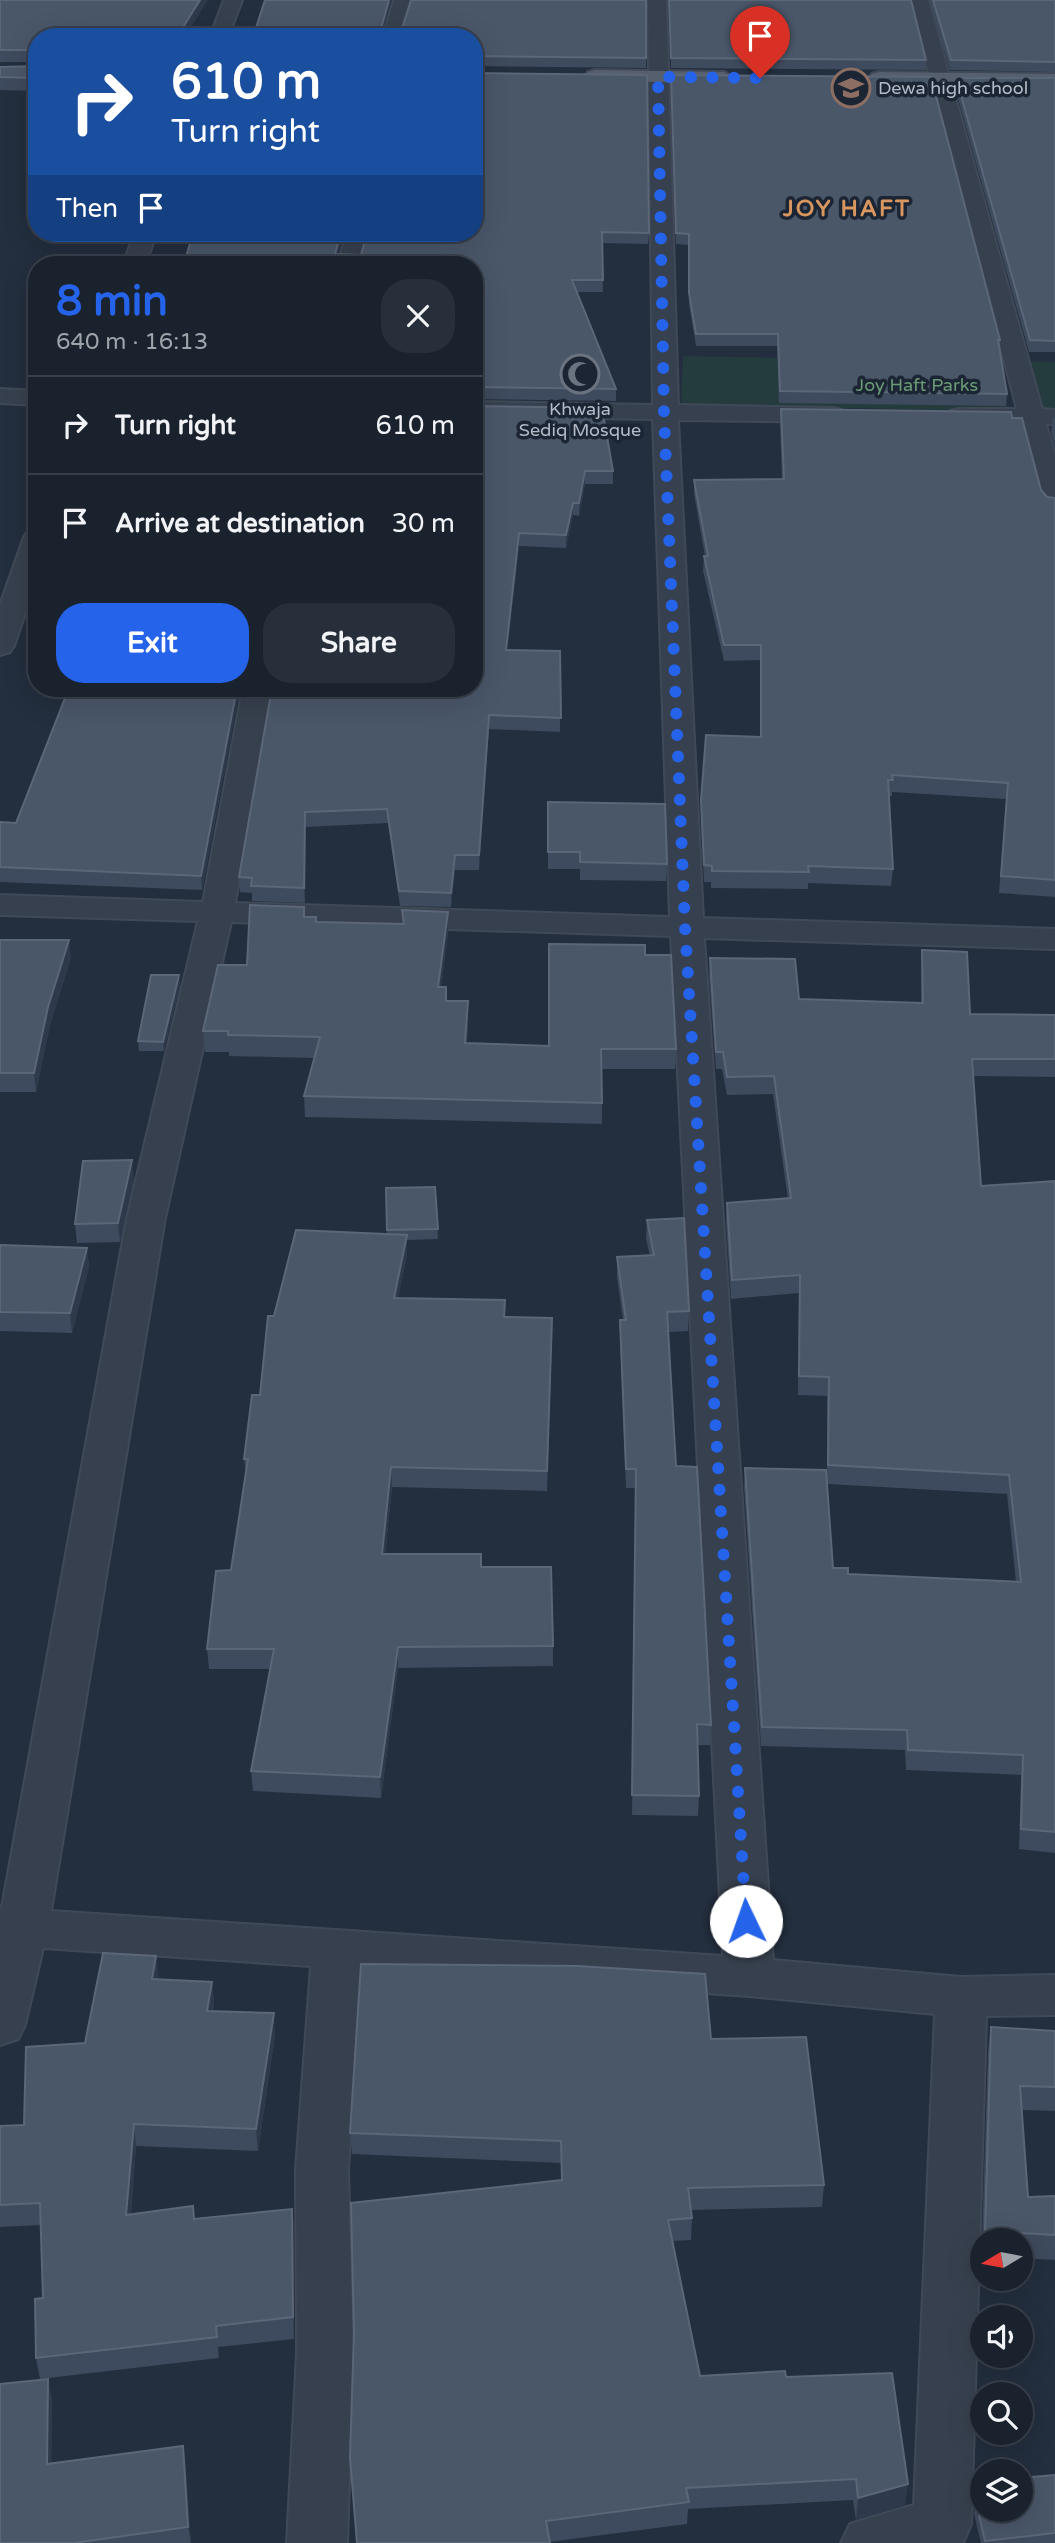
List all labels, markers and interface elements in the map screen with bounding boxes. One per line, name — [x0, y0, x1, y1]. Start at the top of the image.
pin — [730, 6, 790, 78]
icon: arrive — [741, 17, 779, 55]
text: 610 m — [171, 53, 321, 112]
icon: right — [56, 56, 147, 147]
school or university icon: Dewa high school — [830, 67, 872, 109]
place label: Dewa high school — [878, 77, 1028, 99]
text: Turn right — [171, 113, 320, 151]
icon: arrive — [132, 189, 170, 227]
text: Then — [56, 193, 118, 224]
district label: JOY HAFT — [782, 195, 911, 223]
text: 8 min — [56, 276, 168, 327]
button: close — [381, 279, 455, 353]
text: 640 m · 16:13 — [56, 328, 208, 356]
mosque icon: Khwaja Sediq Mosque — [559, 353, 601, 395]
park label: Joy Haft Parks — [856, 374, 978, 396]
place label: Khwaja Sediq Mosque — [519, 398, 641, 441]
icon: right — [56, 406, 94, 444]
text: Turn right — [115, 410, 236, 441]
text: 610 m — [375, 410, 455, 441]
icon: arrive — [56, 504, 94, 542]
text: Arrive at destination — [115, 508, 365, 539]
text: 30 m — [392, 508, 455, 539]
button: Exit — [56, 603, 249, 683]
button: Share — [263, 603, 455, 683]
position arrow — [709, 1884, 783, 1958]
north arrow — [970, 2228, 1032, 2291]
map controls — [970, 2228, 1033, 2522]
button: sound — [970, 2305, 1033, 2368]
button: search — [970, 2382, 1033, 2445]
button: layers — [970, 2459, 1033, 2522]

